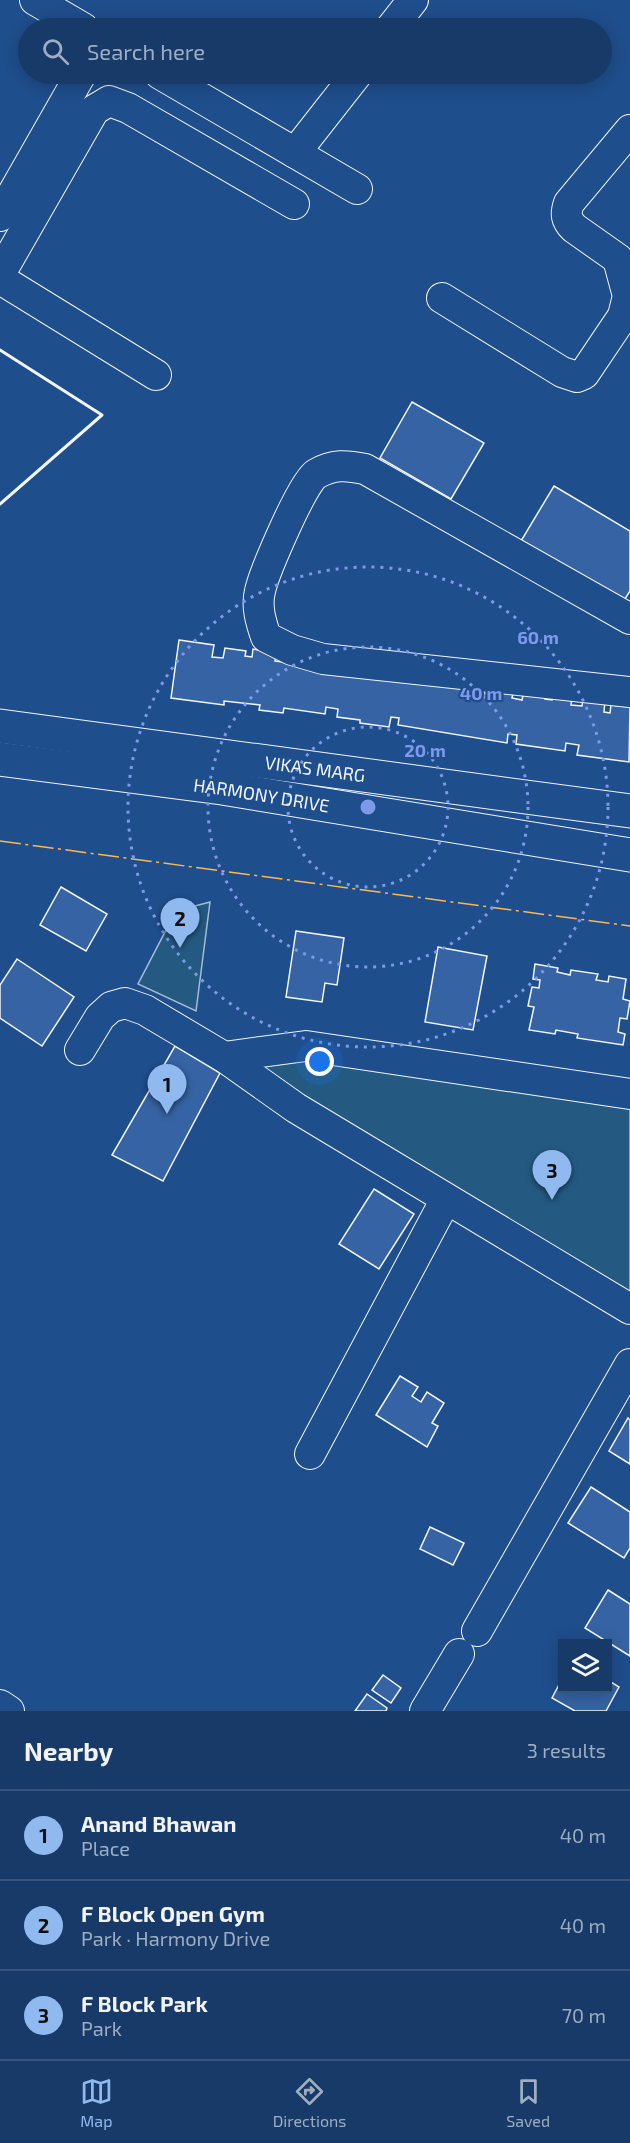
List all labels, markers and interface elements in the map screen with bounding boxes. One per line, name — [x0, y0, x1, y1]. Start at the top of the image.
search box — [18, 18, 612, 84]
icon: search — [39, 35, 72, 68]
text: Search here — [87, 38, 205, 64]
text: 60 m — [517, 626, 559, 648]
text: 40 m — [460, 682, 502, 704]
text: 20 m — [404, 739, 446, 761]
street label: VIKAS MARG — [264, 751, 367, 786]
street label: HARMONY DRIVE — [192, 773, 331, 816]
centre of rings — [358, 797, 378, 817]
pin: 2 — [160, 898, 200, 948]
your location — [305, 1047, 334, 1076]
pin: 1 — [148, 1064, 186, 1114]
pin: 3 — [532, 1150, 572, 1200]
map controls — [558, 1639, 612, 1693]
button: layers — [558, 1639, 612, 1693]
text: Nearby — [24, 1735, 113, 1766]
text: 3 results — [527, 1738, 606, 1762]
text: Anand Bhawan — [81, 1810, 236, 1836]
text: 1 — [39, 1823, 48, 1847]
text: 40 m — [560, 1823, 606, 1847]
text: Place — [81, 1836, 130, 1860]
text: F Block Open Gym — [81, 1900, 265, 1926]
text: 2 — [38, 1913, 49, 1937]
text: 40 m — [560, 1913, 606, 1937]
text: Park · Harmony Drive — [81, 1926, 270, 1950]
text: F Block Park — [81, 1990, 208, 2016]
text: 3 — [38, 2003, 49, 2027]
text: 70 m — [562, 2003, 606, 2027]
text: Park — [81, 2016, 122, 2040]
tab: Map — [80, 2075, 113, 2130]
tab: Directions — [273, 2075, 346, 2130]
tab: Saved — [506, 2075, 550, 2130]

